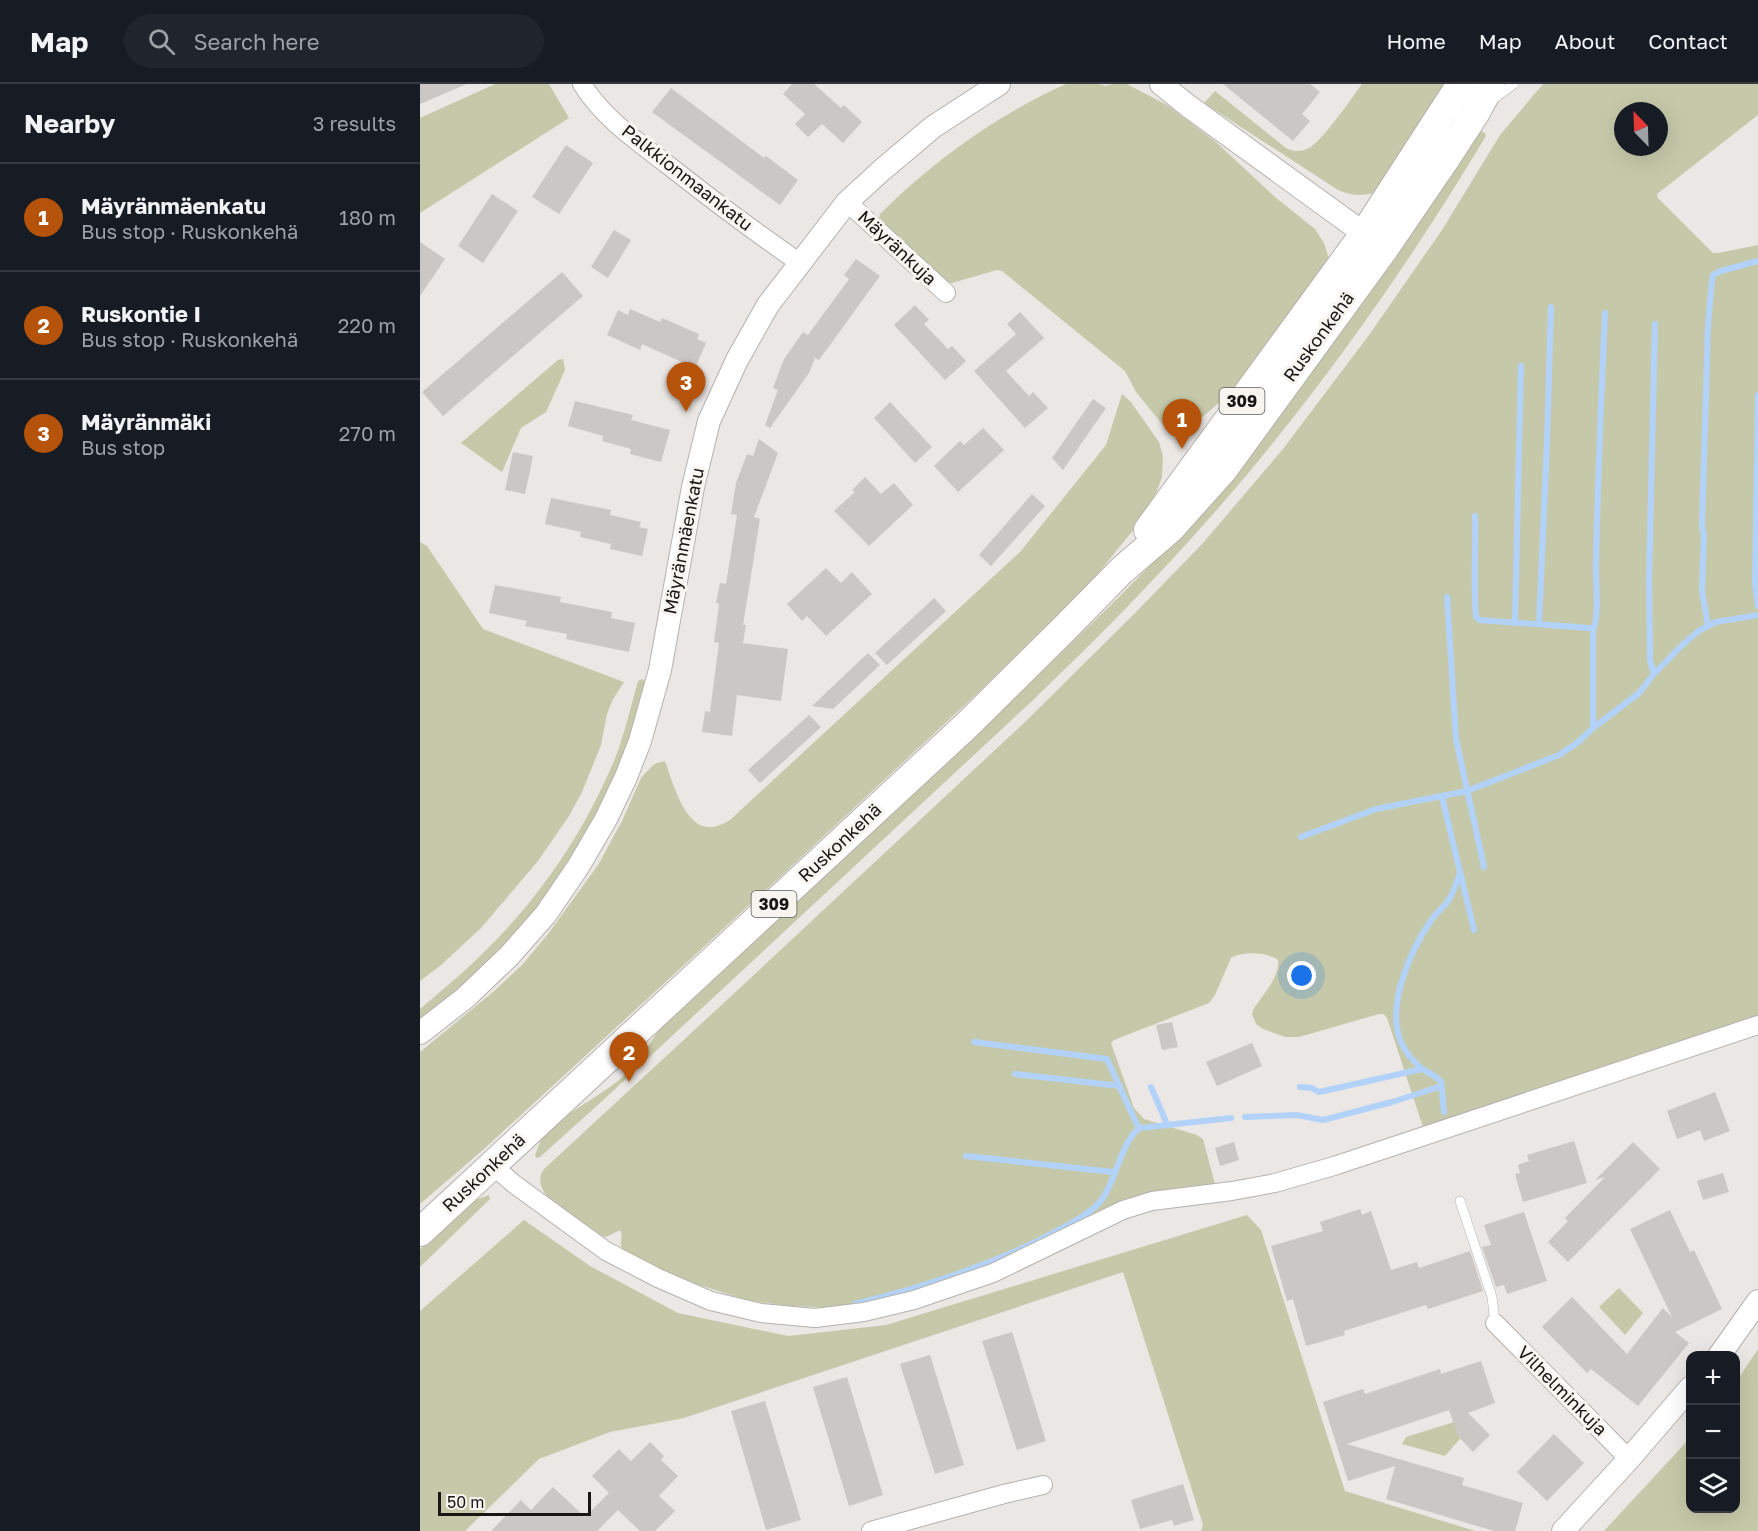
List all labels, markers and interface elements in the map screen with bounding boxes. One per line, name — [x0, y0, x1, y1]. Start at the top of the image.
search box — [124, 14, 544, 68]
text: Map — [30, 25, 88, 58]
icon: search — [145, 25, 178, 58]
text: Search here — [193, 28, 319, 55]
text: Home — [1386, 28, 1446, 54]
text: Map — [1479, 28, 1522, 54]
text: About — [1555, 28, 1615, 54]
text: Contact — [1648, 28, 1728, 54]
north arrow — [1614, 102, 1668, 156]
text: Nearby — [24, 108, 115, 139]
text: 3 results — [313, 111, 396, 135]
street label: Palkkionmaankatu — [618, 119, 757, 235]
text: Mäyränmäenkatu — [81, 192, 266, 219]
text: 1 — [38, 205, 49, 229]
text: 180 m — [339, 205, 396, 229]
street label: Mäyränkuja — [854, 205, 942, 289]
text: Bus stop · Ruskonkehä — [81, 219, 298, 243]
street label: Ruskonkehä — [1278, 287, 1358, 386]
text: Ruskontie I — [81, 300, 201, 327]
text: 2 — [37, 313, 50, 337]
text: 220 m — [338, 313, 396, 337]
text: Bus stop · Ruskonkehä — [81, 327, 298, 351]
pin: 3 — [666, 362, 706, 412]
road number: 309 — [1220, 388, 1264, 414]
pin: 1 — [1162, 400, 1202, 449]
text: Mäyränmäki — [81, 408, 211, 435]
text: 3 — [37, 421, 50, 445]
text: 270 m — [339, 421, 396, 445]
text: Bus stop — [81, 435, 165, 459]
street label: Mäyränmäenkatu — [658, 466, 708, 616]
street label: Ruskonkehä — [793, 798, 885, 886]
road number: 309 — [752, 891, 796, 917]
your location — [1287, 961, 1316, 990]
pin: 2 — [610, 1032, 648, 1082]
street label: Ruskonkehä — [437, 1128, 529, 1216]
street label: Vilhelminkuja — [1513, 1341, 1612, 1440]
map controls — [1686, 1351, 1740, 1513]
button: + — [1686, 1351, 1740, 1405]
button: − — [1686, 1405, 1740, 1459]
button: layers — [1686, 1459, 1740, 1513]
scale bar — [438, 1489, 591, 1516]
text: 50 m — [447, 1492, 484, 1512]

